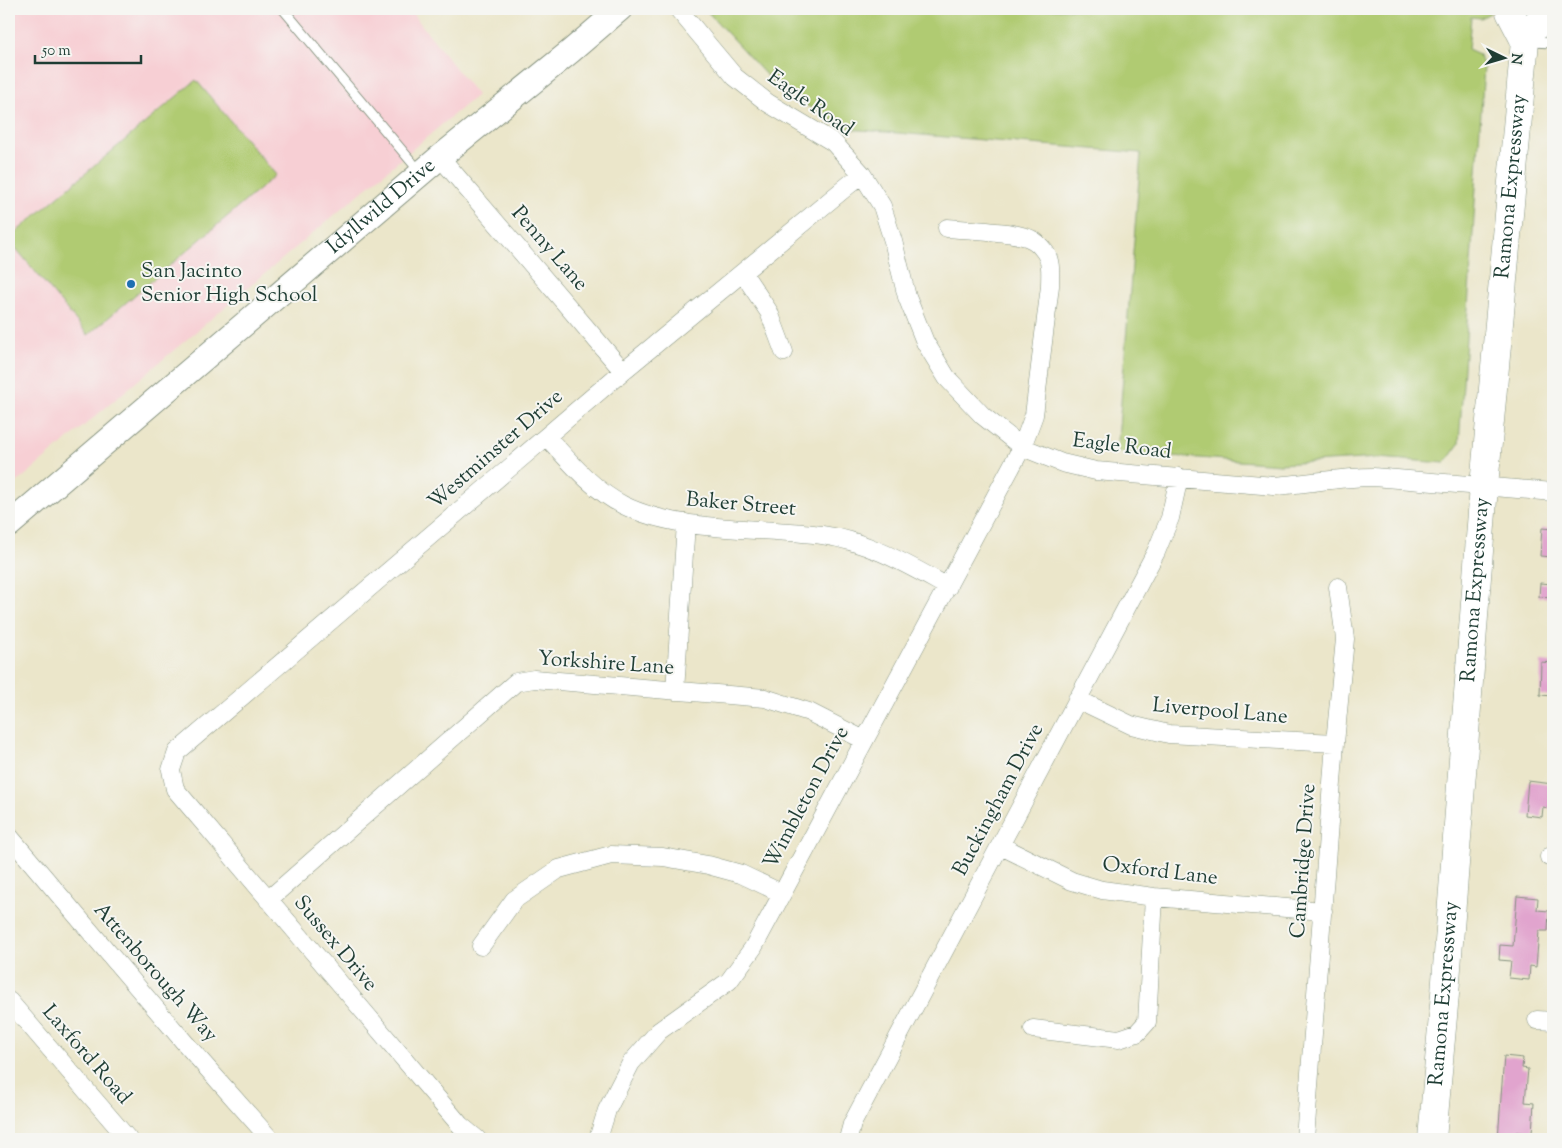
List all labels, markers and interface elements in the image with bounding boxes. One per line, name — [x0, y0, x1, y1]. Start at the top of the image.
scale bar — [35, 32, 141, 64]
north arrow — [1480, 32, 1530, 82]
text: 50 m — [41, 41, 71, 62]
text: N — [1505, 53, 1525, 65]
street label: Eagle Road — [761, 63, 859, 145]
street label: Ramona Expressway — [1488, 92, 1535, 280]
street label: Idyllwild Drive — [321, 152, 443, 262]
street label: Penny Lane — [503, 200, 595, 298]
place label: San Jacinto Senior High School — [141, 257, 318, 311]
marker: San Jacinto Senior High School — [125, 278, 137, 290]
street label: Westminster Drive — [422, 383, 570, 517]
street label: Eagle Road — [1071, 426, 1173, 468]
street label: Baker Street — [685, 485, 797, 525]
street label: Ramona Expressway — [1454, 496, 1498, 683]
street label: Yorkshire Lane — [537, 644, 675, 684]
street label: Liverpool Lane — [1151, 691, 1289, 733]
street label: Buckingham Drive — [946, 718, 1052, 882]
street label: Wimbleton Drive — [757, 721, 857, 875]
street label: Cambridge Drive — [1284, 783, 1324, 939]
street label: Oxford Lane — [1101, 850, 1219, 894]
street label: Sussex Drive — [286, 889, 384, 999]
street label: Attenborough Way — [86, 897, 225, 1050]
street label: Ramona Expressway — [1422, 899, 1467, 1087]
street label: Laxford Road — [34, 999, 138, 1112]

